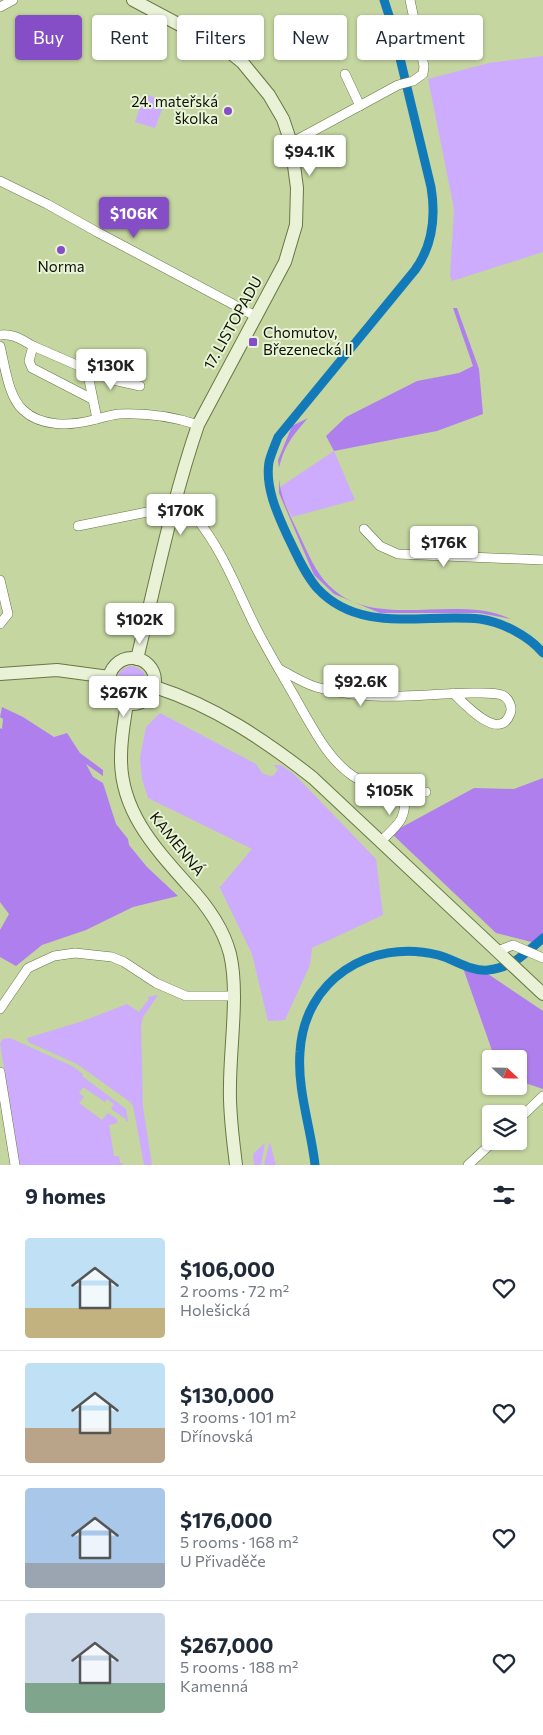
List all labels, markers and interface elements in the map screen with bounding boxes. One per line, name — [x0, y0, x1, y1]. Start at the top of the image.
chip: Buy — [15, 15, 82, 60]
chip: Rent — [92, 15, 167, 60]
chip: Filters — [177, 15, 264, 60]
chip: New — [274, 15, 347, 60]
chip: Apartment — [357, 15, 483, 60]
place label: 24. mateřská školka — [131, 92, 218, 127]
marker: 24. mateřská školka — [222, 105, 234, 117]
pin: $94.1K — [269, 134, 351, 177]
text: $94.1K — [285, 141, 335, 160]
pin: $106K — [99, 196, 169, 239]
text: $106K — [110, 203, 158, 222]
marker: Norma — [55, 244, 67, 256]
place label: Norma — [37, 257, 85, 275]
street label: 17. LISTOPADU — [199, 273, 265, 372]
place label: Chomutov, Březenecká II — [263, 323, 353, 358]
marker: Chomutov, Březenecká II — [247, 336, 259, 348]
pin: $130K — [76, 348, 146, 391]
text: $130K — [87, 355, 135, 374]
pin: $170K — [146, 494, 216, 536]
text: $170K — [158, 500, 204, 519]
pin: $176K — [409, 526, 479, 568]
text: $176K — [421, 532, 467, 551]
pin: $102K — [105, 602, 175, 645]
text: $102K — [116, 609, 164, 628]
pin: $92.6K — [320, 664, 402, 707]
text: $92.6K — [334, 671, 388, 690]
pin: $267K — [89, 676, 159, 718]
text: $267K — [100, 682, 148, 701]
pin: $105K — [355, 774, 425, 816]
text: $105K — [366, 780, 414, 799]
street label: KAMENNÁ — [147, 807, 210, 879]
north arrow — [482, 1050, 528, 1095]
map controls — [482, 1050, 527, 1150]
button: layers — [482, 1105, 527, 1150]
icon: filters — [490, 1181, 518, 1209]
text: 9 homes — [25, 1183, 106, 1208]
text: $106,000 — [180, 1256, 275, 1281]
icon: home — [65, 1258, 125, 1318]
icon: heart — [490, 1274, 518, 1302]
text: 2 rooms · 72 m² — [180, 1281, 289, 1300]
text: Holešická — [180, 1300, 250, 1319]
text: $130,000 — [180, 1382, 274, 1407]
icon: home — [65, 1383, 125, 1443]
icon: heart — [490, 1399, 518, 1427]
text: 3 rooms · 101 m² — [180, 1407, 296, 1426]
text: Dřínovská — [180, 1426, 253, 1445]
text: $176,000 — [180, 1507, 272, 1532]
icon: home — [65, 1508, 125, 1568]
icon: heart — [490, 1524, 518, 1552]
text: 5 rooms · 168 m² — [180, 1532, 298, 1551]
text: U Přivaděče — [180, 1551, 266, 1570]
text: $267,000 — [180, 1632, 273, 1657]
icon: home — [65, 1633, 125, 1693]
icon: heart — [490, 1649, 518, 1677]
text: 5 rooms · 188 m² — [180, 1657, 298, 1676]
text: Kamenná — [180, 1676, 248, 1695]

